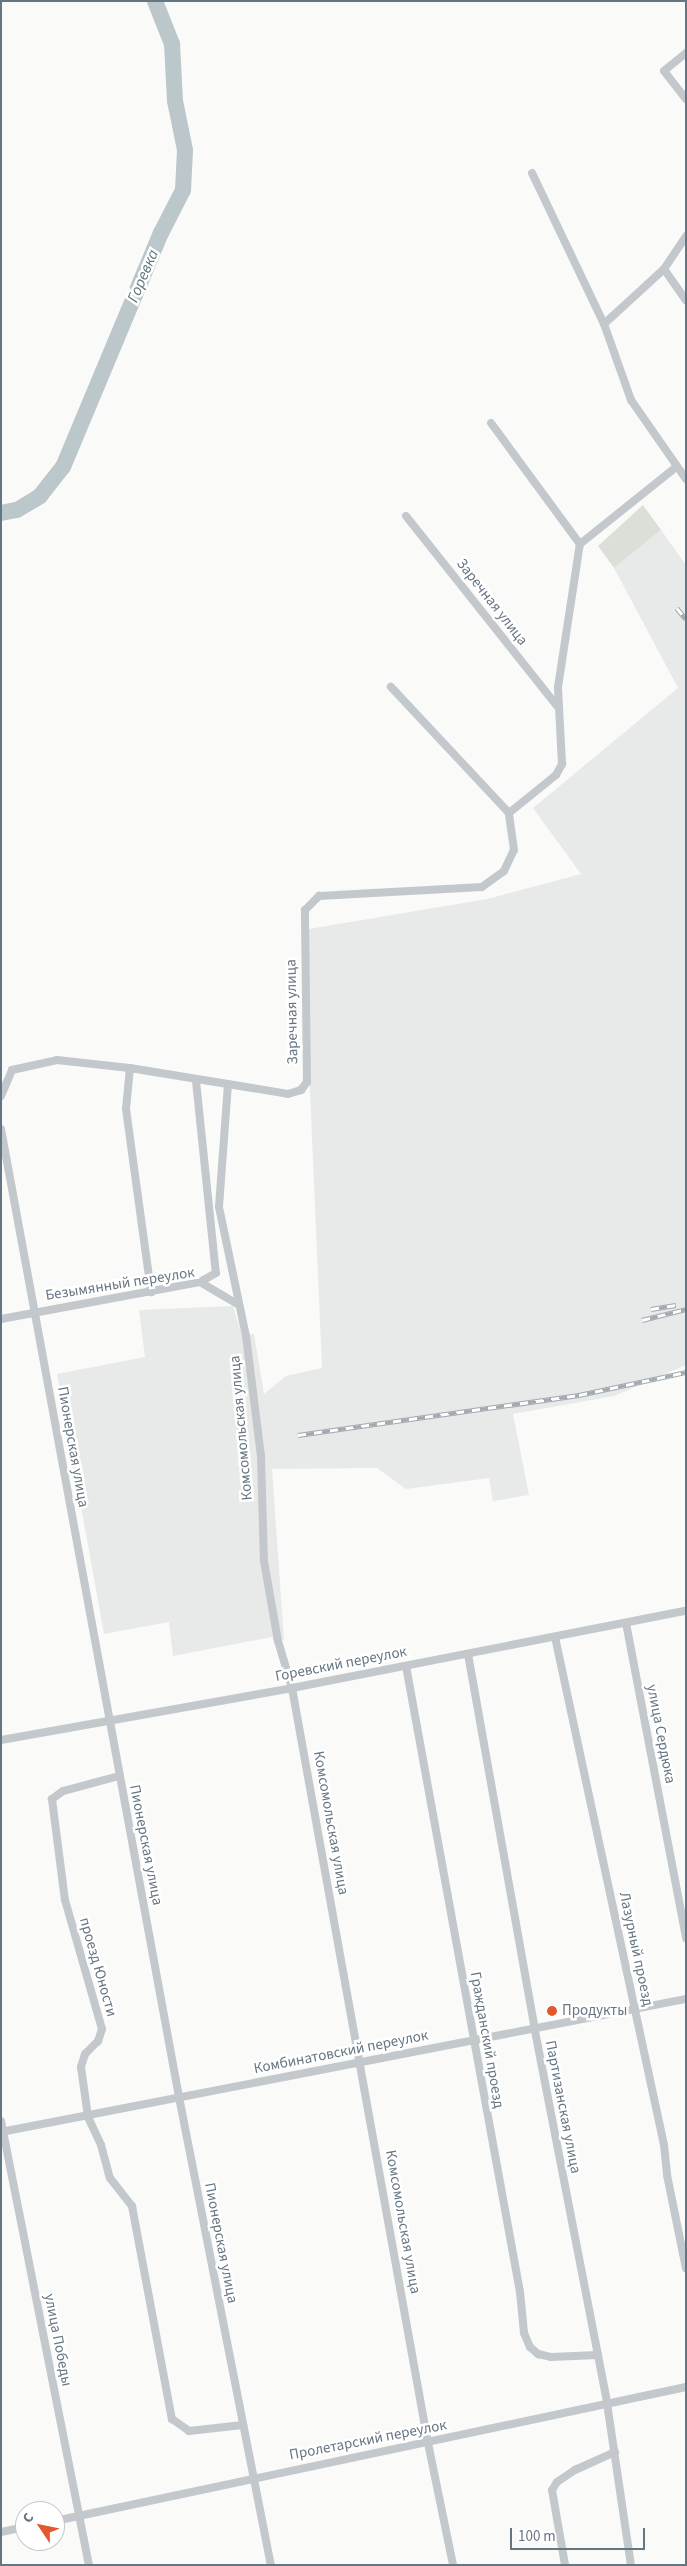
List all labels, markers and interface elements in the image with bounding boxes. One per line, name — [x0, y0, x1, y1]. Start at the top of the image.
water label: Горевка — [123, 247, 163, 305]
street label: Заречная улица — [452, 555, 532, 649]
street label: Заречная улица — [282, 959, 302, 1065]
street label: Безымянный переулок — [44, 1263, 196, 1305]
street label: Комсомольская улица — [226, 1355, 256, 1501]
street label: Пионерская улица — [54, 1385, 92, 1509]
street label: Горевский переулок — [274, 1642, 408, 1686]
street label: улица Сердюка — [643, 1683, 679, 1785]
street label: Комсомольская улица — [310, 1750, 352, 1896]
street label: Пионерская улица — [126, 1783, 166, 1907]
street label: Лазурный проезд — [615, 1890, 657, 2008]
street label: проезд Юности — [75, 1915, 121, 2019]
street label: Гражданский проезд — [466, 1970, 508, 2110]
place label: Продукты — [562, 2002, 627, 2020]
marker: Продукты — [546, 2005, 558, 2017]
street label: Комбинатовский переулок — [252, 2026, 430, 2078]
street label: Партизанская улица — [541, 2039, 585, 2175]
street label: Комсомольская улица — [382, 2149, 424, 2295]
street label: Пионерская улица — [201, 2181, 241, 2305]
street label: улица Победы — [40, 2292, 76, 2388]
street label: Пролетарский переулок — [288, 2416, 448, 2464]
north arrow — [15, 2501, 65, 2551]
text: С — [18, 2509, 39, 2527]
scale bar — [512, 2518, 647, 2550]
text: 100 m — [518, 2526, 556, 2547]

